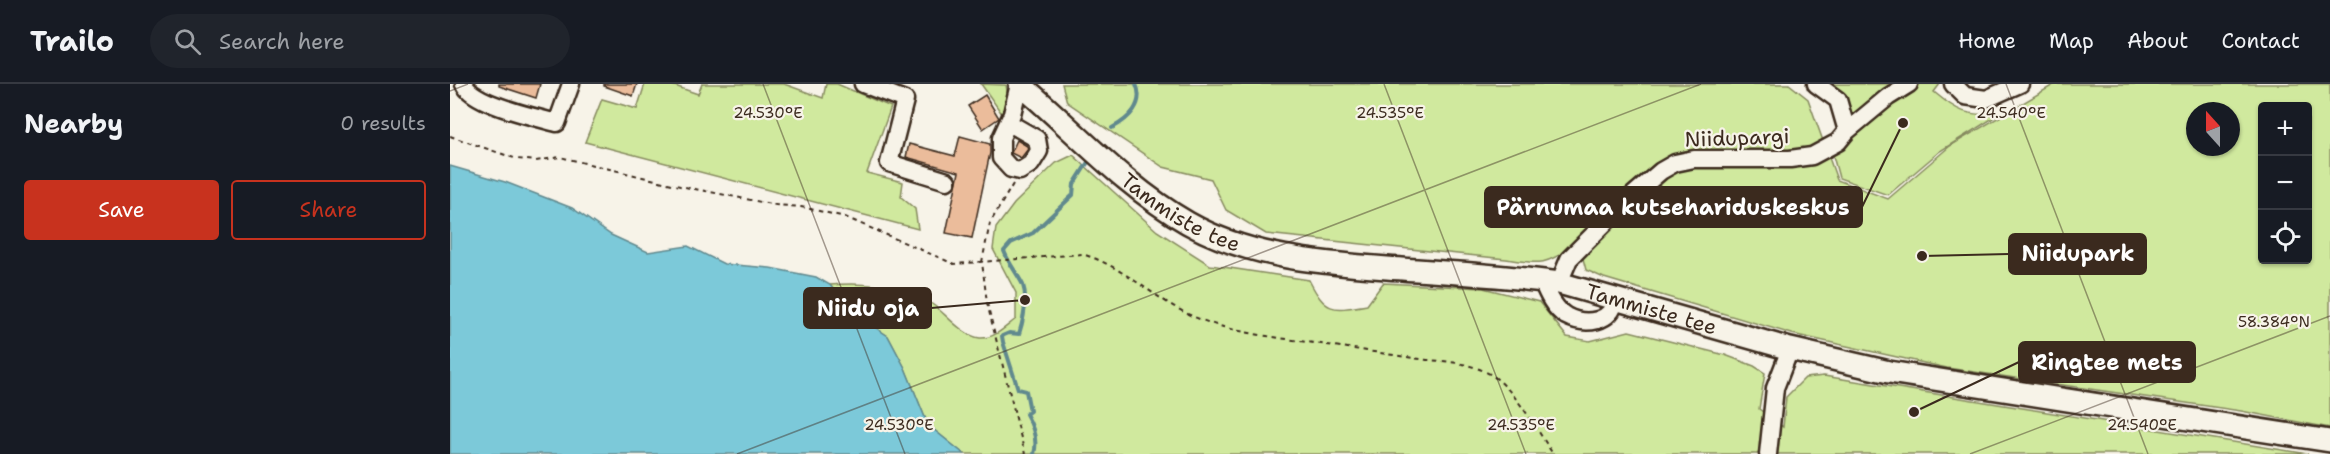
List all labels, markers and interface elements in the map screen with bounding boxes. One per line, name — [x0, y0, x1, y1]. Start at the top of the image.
search box — [150, 14, 570, 68]
text: Trailo — [30, 22, 114, 60]
icon: search — [171, 25, 204, 58]
text: Search here — [219, 27, 345, 56]
text: Home — [1958, 27, 2016, 55]
text: Map — [2049, 27, 2094, 55]
text: About — [2127, 27, 2188, 55]
text: Contact — [2221, 27, 2300, 55]
north arrow — [2186, 102, 2240, 156]
map controls — [2258, 102, 2312, 264]
button: + — [2258, 102, 2312, 156]
text: 24.530°E — [733, 103, 803, 123]
text: 24.535°E — [1356, 103, 1424, 123]
text: 24.540°E — [1976, 103, 2046, 123]
text: Nearby — [24, 106, 123, 141]
text: 0 results — [340, 110, 426, 136]
street label: Niidupargi — [1684, 122, 1790, 154]
button: − — [2258, 156, 2312, 210]
street label: Tammiste tee — [1115, 167, 1244, 258]
button: Save — [24, 180, 219, 240]
button: Share — [231, 180, 426, 240]
callout: Pärnumaa kutsehariduskeskus — [1485, 187, 1862, 227]
text: Pärnumaa kutsehariduskeskus — [1496, 193, 1850, 222]
button: locate — [2258, 210, 2312, 264]
callout: Niidupark — [2009, 234, 2146, 274]
text: Niidupark — [2021, 239, 2135, 268]
street label: Tammiste tee — [1583, 277, 1720, 341]
callout: Niidu oja — [804, 288, 931, 328]
text: Niidu oja — [817, 294, 919, 323]
text: 58.384°N — [2238, 312, 2310, 332]
callout: Ringtee mets — [2019, 342, 2195, 382]
text: Ringtee mets — [2031, 348, 2183, 377]
text: 24.530°E — [864, 415, 934, 435]
text: 24.535°E — [1487, 415, 1555, 435]
text: 24.540°E — [2107, 415, 2177, 435]

